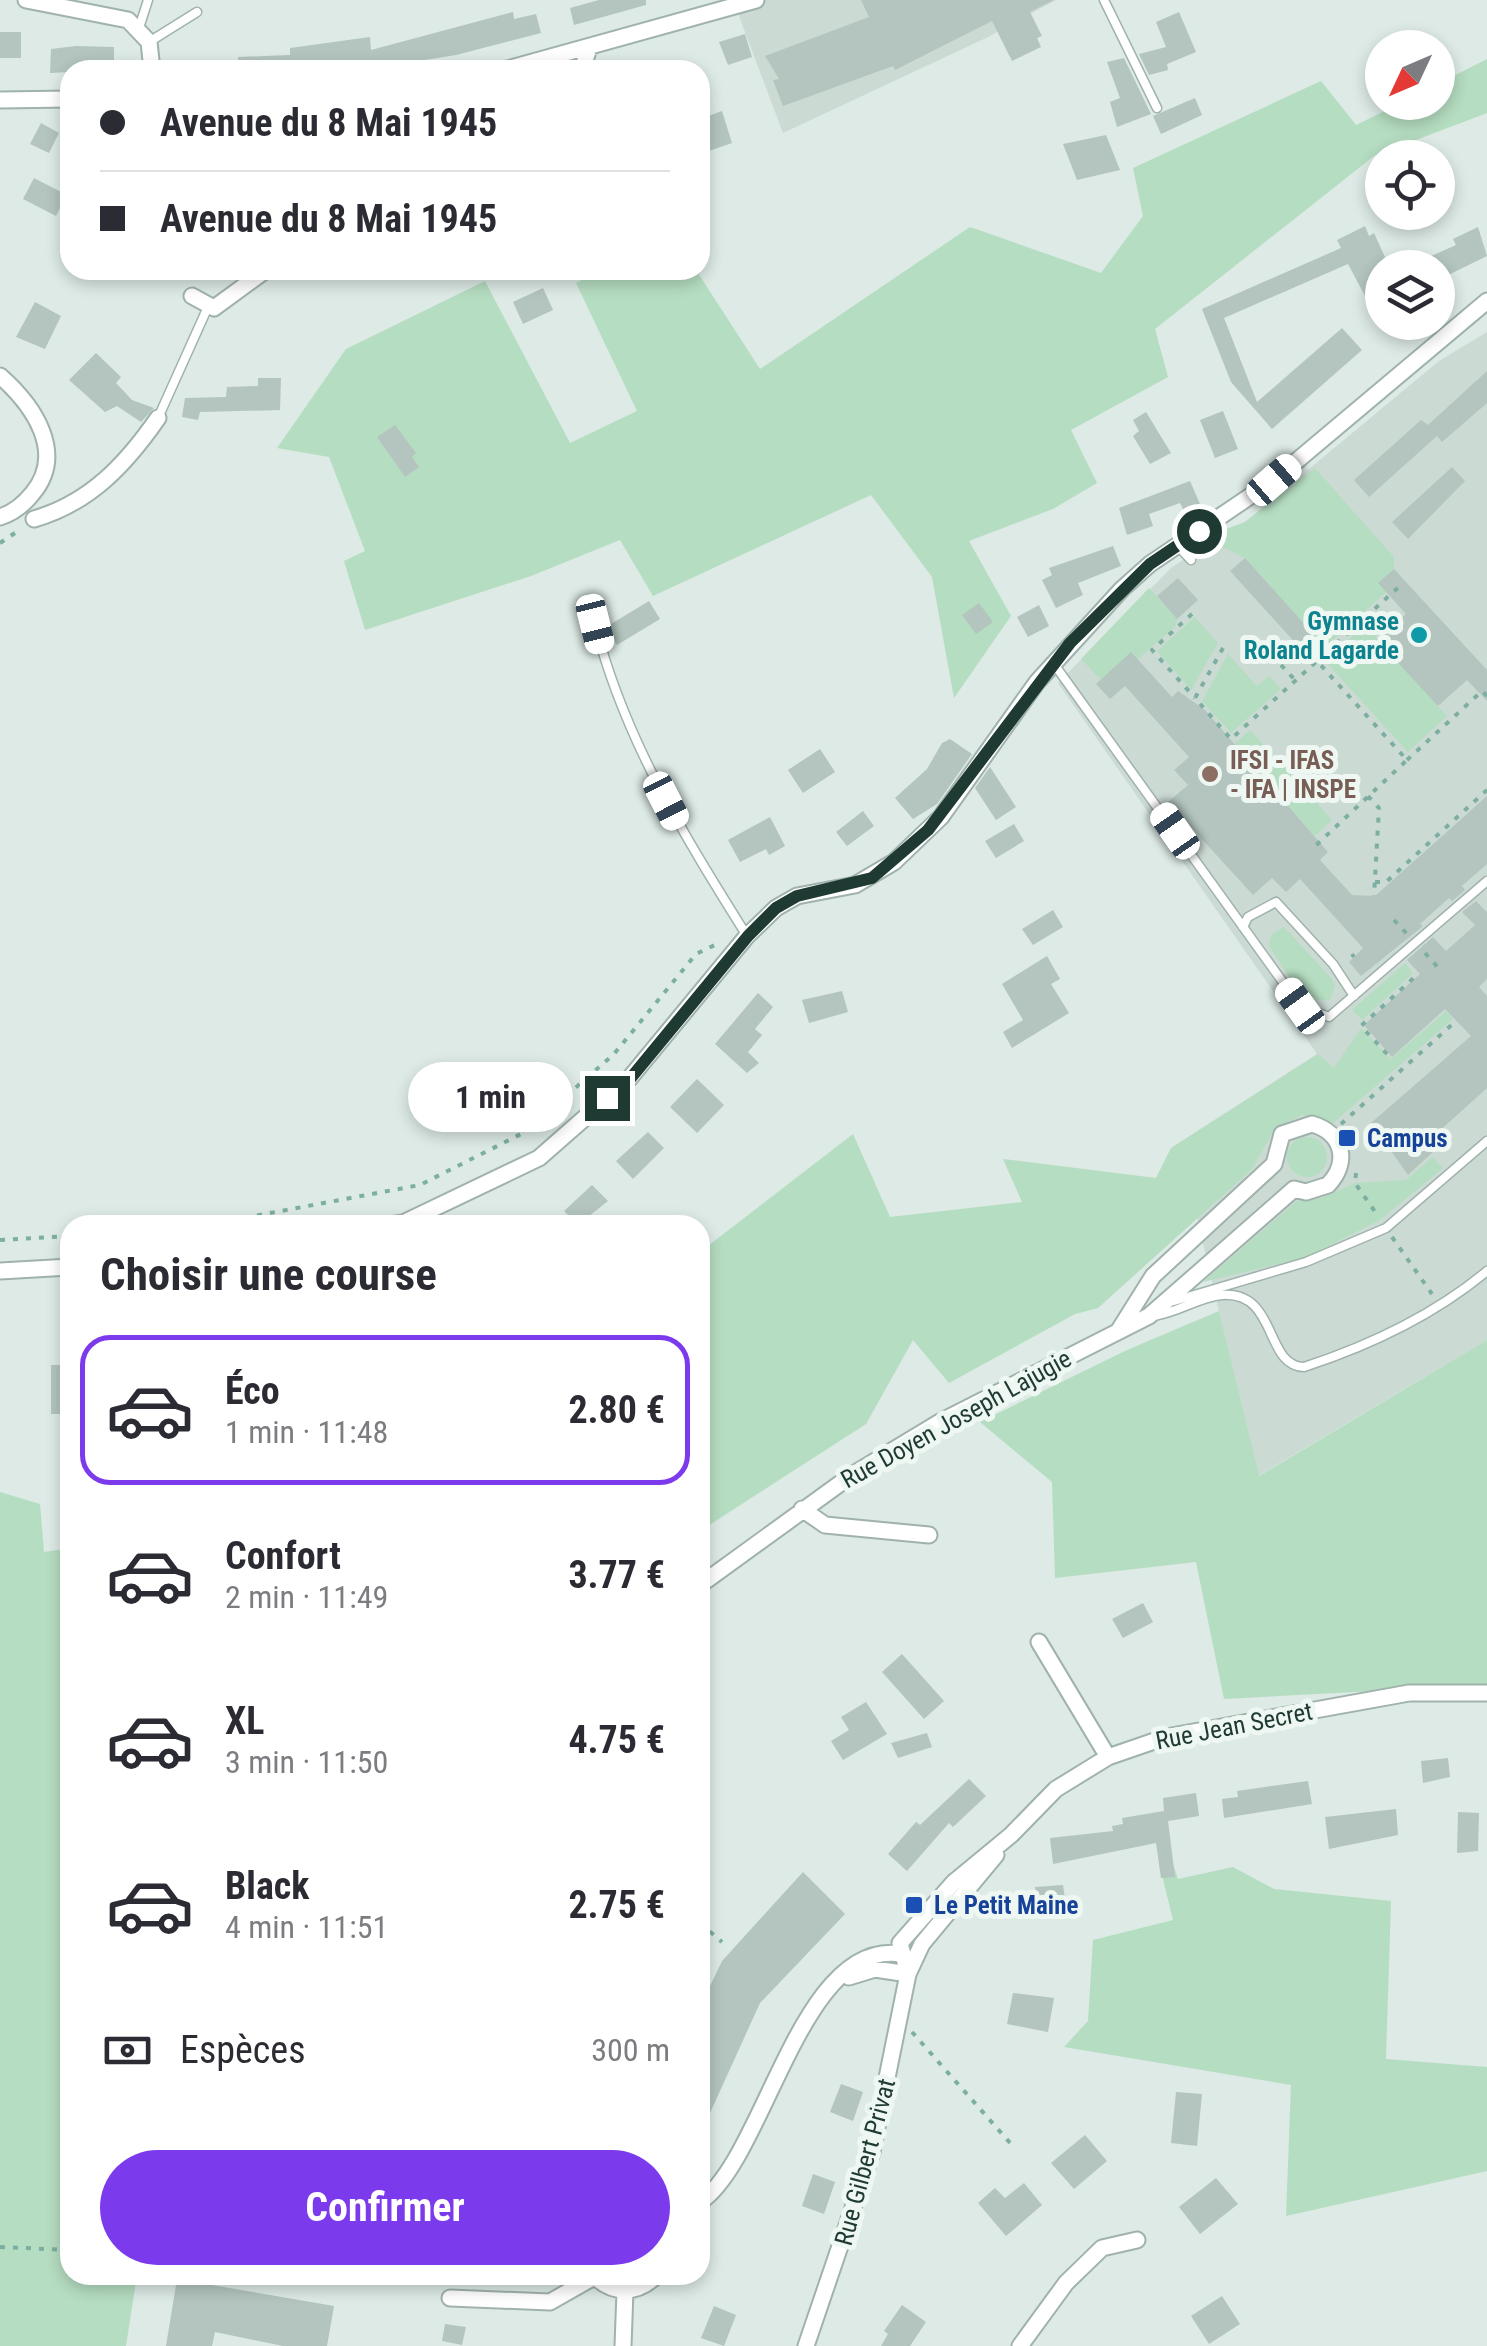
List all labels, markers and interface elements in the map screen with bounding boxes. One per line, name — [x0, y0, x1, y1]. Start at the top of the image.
north arrow — [1365, 30, 1455, 120]
map controls — [1365, 30, 1455, 340]
text: Avenue du 8 Mai 1945 — [160, 101, 497, 145]
button: locate — [1365, 140, 1455, 230]
text: Avenue du 8 Mai 1945 — [160, 197, 497, 241]
button: layers — [1365, 250, 1455, 340]
car — [1242, 449, 1306, 511]
route start — [1177, 509, 1222, 554]
car — [573, 591, 617, 657]
place label: Gymnase Roland Lagarde — [1244, 607, 1399, 665]
marker: Gymnase Roland Lagarde — [1408, 624, 1430, 646]
place label: IFSI - IFAS - IFA | INSPE — [1230, 746, 1356, 804]
marker: IFSI - IFAS - IFA | INSPE — [1199, 763, 1221, 785]
car — [639, 767, 693, 835]
car — [1146, 798, 1204, 864]
car — [1270, 973, 1330, 1039]
callout: 1 min — [407, 1063, 572, 1133]
route end — [585, 1076, 630, 1121]
text: 1 min — [455, 1078, 526, 1116]
place label: Campus — [1367, 1124, 1448, 1153]
marker: Campus — [1336, 1127, 1358, 1149]
text: Choisir une course — [100, 1248, 437, 1301]
street label: Rue Doyen Joseph Lajugie — [836, 1344, 1076, 1494]
icon: car — [105, 1365, 195, 1455]
text: Éco — [225, 1369, 280, 1413]
text: 2.80 € — [568, 1388, 665, 1432]
text: 1 min · 11:48 — [225, 1413, 388, 1451]
icon: car — [105, 1530, 195, 1620]
text: Confort — [225, 1534, 341, 1578]
text: 3.77 € — [568, 1553, 665, 1597]
text: 2 min · 11:49 — [225, 1578, 388, 1616]
icon: car — [105, 1695, 195, 1785]
street label: Rue Jean Secret — [1153, 1697, 1315, 1755]
text: XL — [225, 1699, 264, 1743]
text: 4.75 € — [568, 1718, 665, 1762]
text: 3 min · 11:50 — [225, 1743, 388, 1781]
icon: car — [105, 1860, 195, 1950]
text: Black — [225, 1864, 309, 1908]
text: 2.75 € — [568, 1883, 665, 1927]
place label: Le Petit Maine — [934, 1891, 1078, 1920]
marker: Le Petit Maine — [903, 1894, 925, 1916]
text: 4 min · 11:51 — [225, 1908, 388, 1946]
icon: cash — [100, 2023, 155, 2078]
text: Espèces — [180, 2028, 305, 2072]
text: 300 m — [591, 2031, 670, 2069]
street label: Rue Gilbert Privat — [829, 2075, 901, 2249]
button: Confirmer — [100, 2150, 670, 2265]

